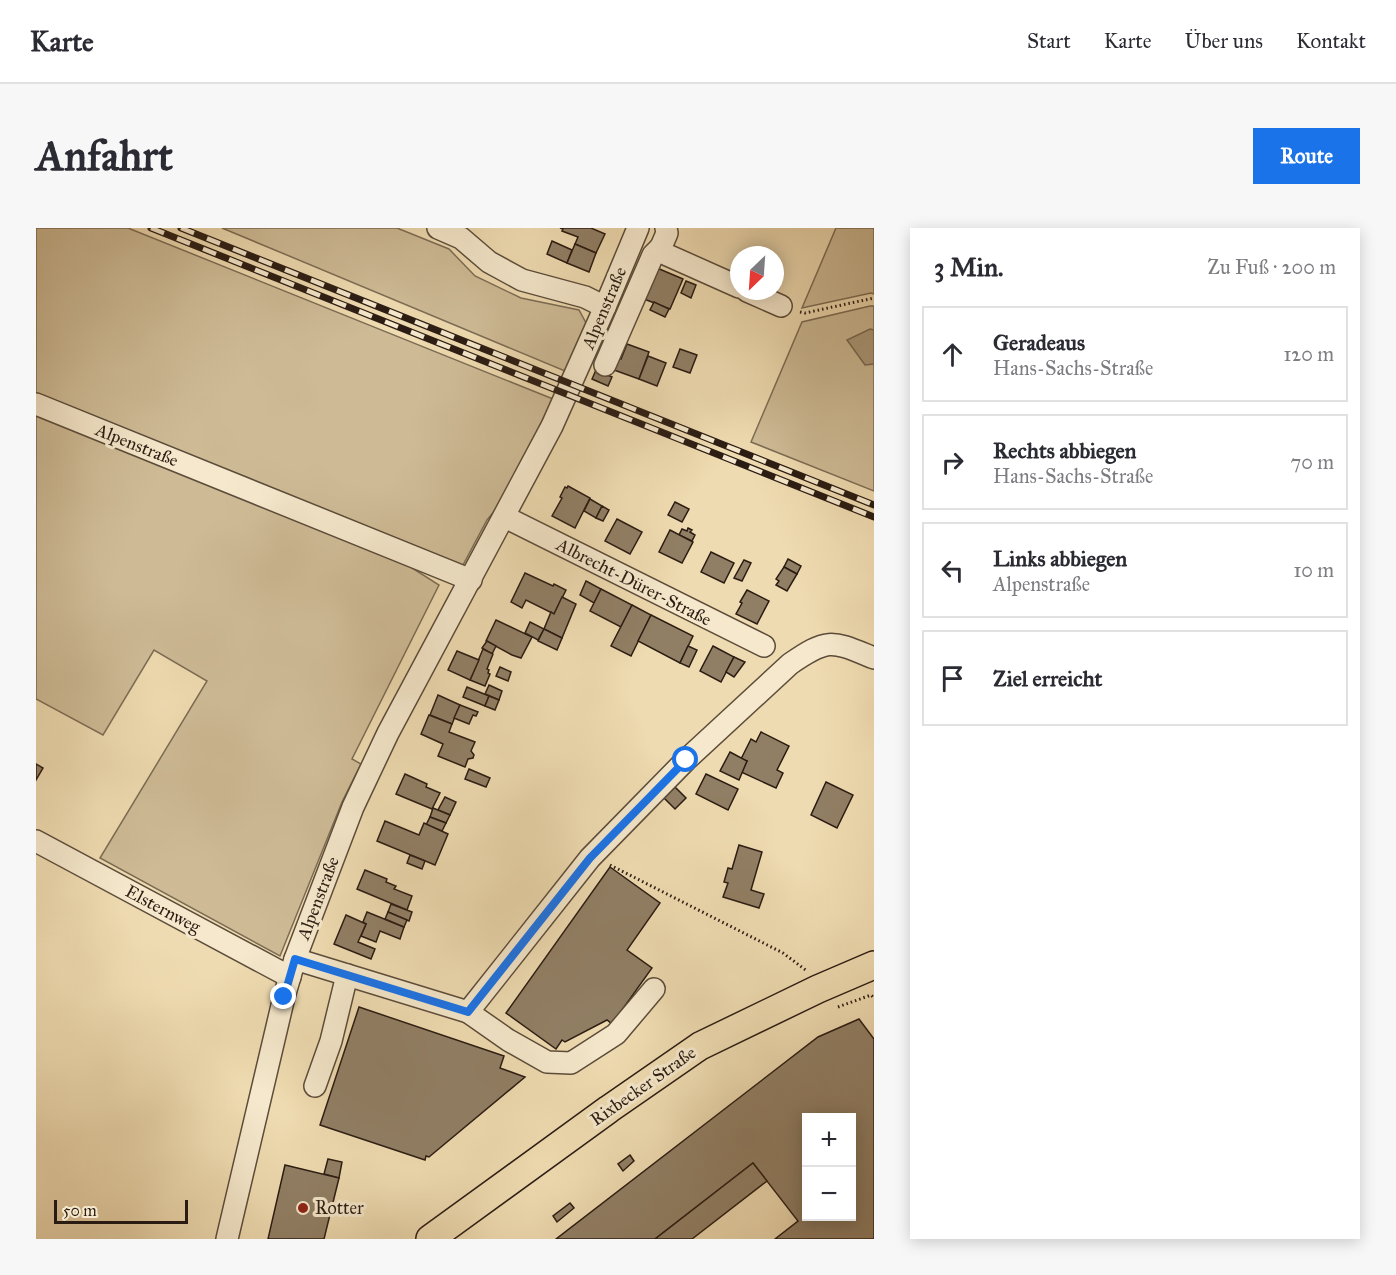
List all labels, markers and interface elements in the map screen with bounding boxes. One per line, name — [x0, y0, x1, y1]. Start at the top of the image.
text: Karte — [30, 24, 94, 59]
text: Start — [1027, 28, 1071, 54]
text: Karte — [1104, 28, 1152, 54]
text: Über uns — [1185, 28, 1263, 54]
text: Kontakt — [1296, 28, 1366, 54]
button: Route — [1253, 128, 1360, 184]
text: Anfahrt — [36, 130, 173, 182]
north arrow — [730, 246, 784, 300]
text: 3 Min. — [934, 251, 1003, 283]
text: Zu Fuß · 200 m — [1207, 255, 1336, 279]
street label: Alpenstraße — [576, 263, 631, 353]
text: Geradeaus — [993, 329, 1085, 356]
icon: ahead — [936, 338, 969, 371]
text: 120 m — [1283, 342, 1334, 366]
text: Hans-Sachs-Straße — [993, 356, 1153, 380]
street label: Alpenstraße — [91, 418, 182, 472]
text: Rechts abbiegen — [993, 437, 1136, 464]
icon: right — [936, 446, 969, 479]
text: 70 m — [1291, 450, 1334, 474]
text: Hans-Sachs-Straße — [993, 464, 1153, 488]
street label: Albrecht-Dürer-Straße — [552, 533, 715, 631]
text: Links abbiegen — [993, 545, 1127, 572]
icon: left — [936, 554, 969, 587]
text: 10 m — [1293, 558, 1334, 582]
text: Alpenstraße — [993, 572, 1090, 596]
icon: arrive — [936, 662, 969, 695]
text: Ziel erreicht — [993, 665, 1102, 692]
route start — [672, 746, 698, 772]
street label: Alpenstraße — [292, 853, 344, 944]
street label: Elsternweg — [121, 880, 205, 939]
route end — [270, 983, 296, 1009]
street label: Rixbecker Straße — [586, 1042, 700, 1130]
map controls — [802, 1113, 856, 1221]
button: + — [802, 1113, 856, 1167]
button: − — [802, 1167, 856, 1221]
scale bar — [54, 1197, 188, 1224]
place label: Rotter — [315, 1197, 364, 1219]
text: 50 m — [63, 1201, 97, 1220]
marker: Rotter — [296, 1201, 310, 1215]

